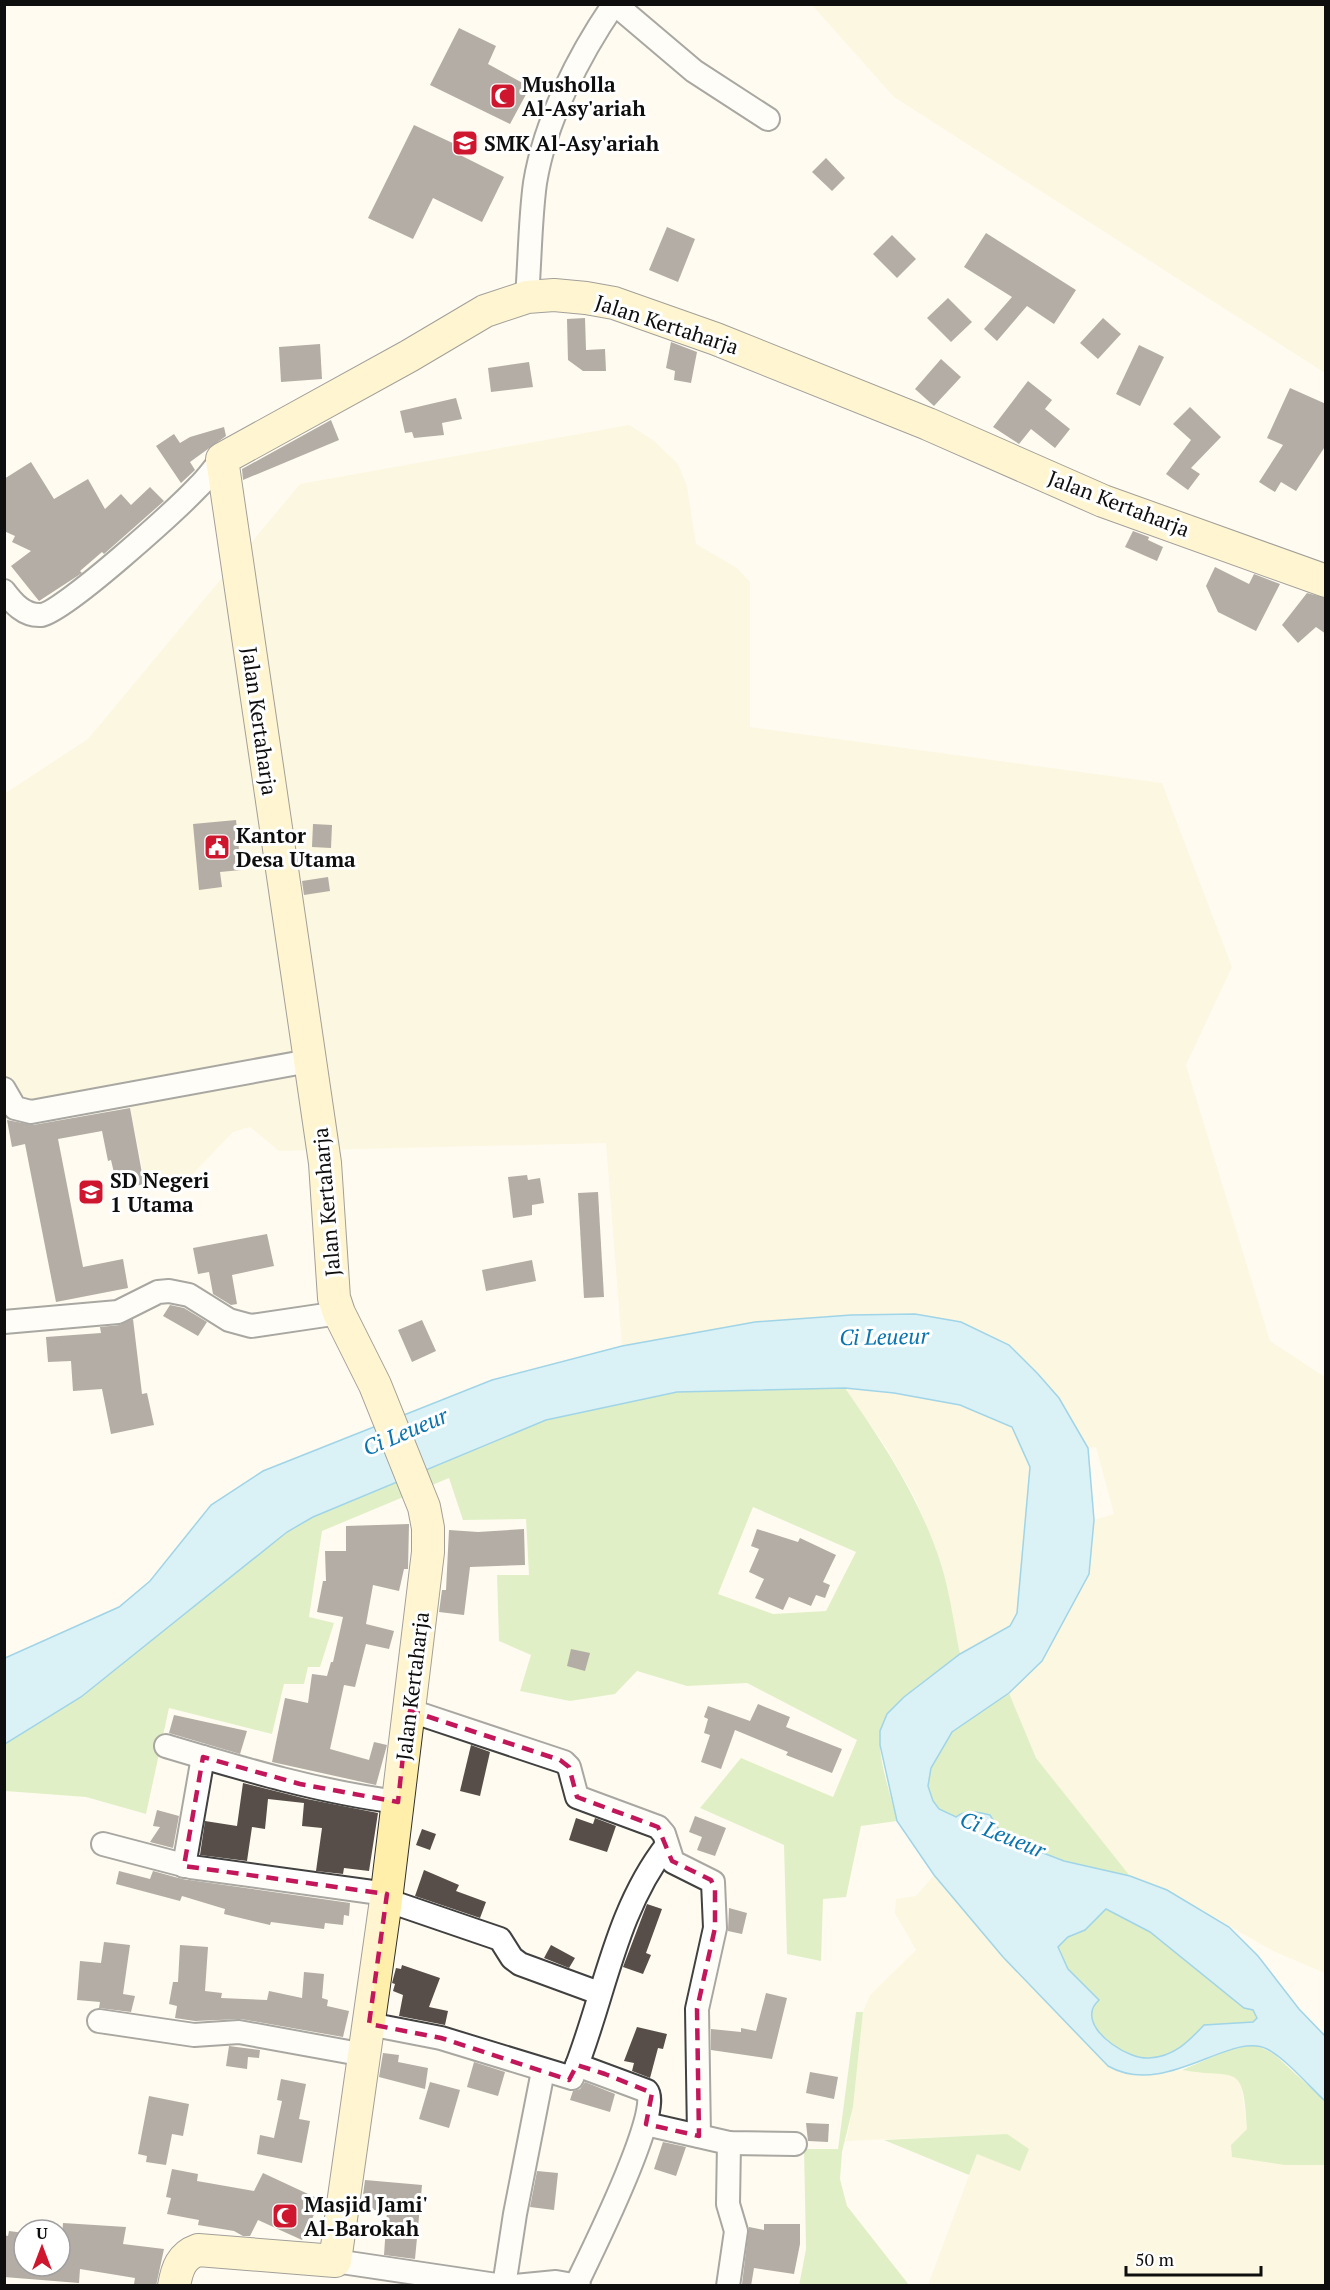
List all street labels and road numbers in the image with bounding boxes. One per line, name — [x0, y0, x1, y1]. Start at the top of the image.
street label: Jalan Kertaharja — [592, 288, 743, 361]
street label: Jalan Kertaharja — [1044, 463, 1194, 543]
street label: Jalan Kertaharja — [236, 645, 284, 797]
street label: Jalan Kertaharja — [306, 1126, 346, 1278]
street label: Jalan Kertaharja — [389, 1610, 435, 1762]

